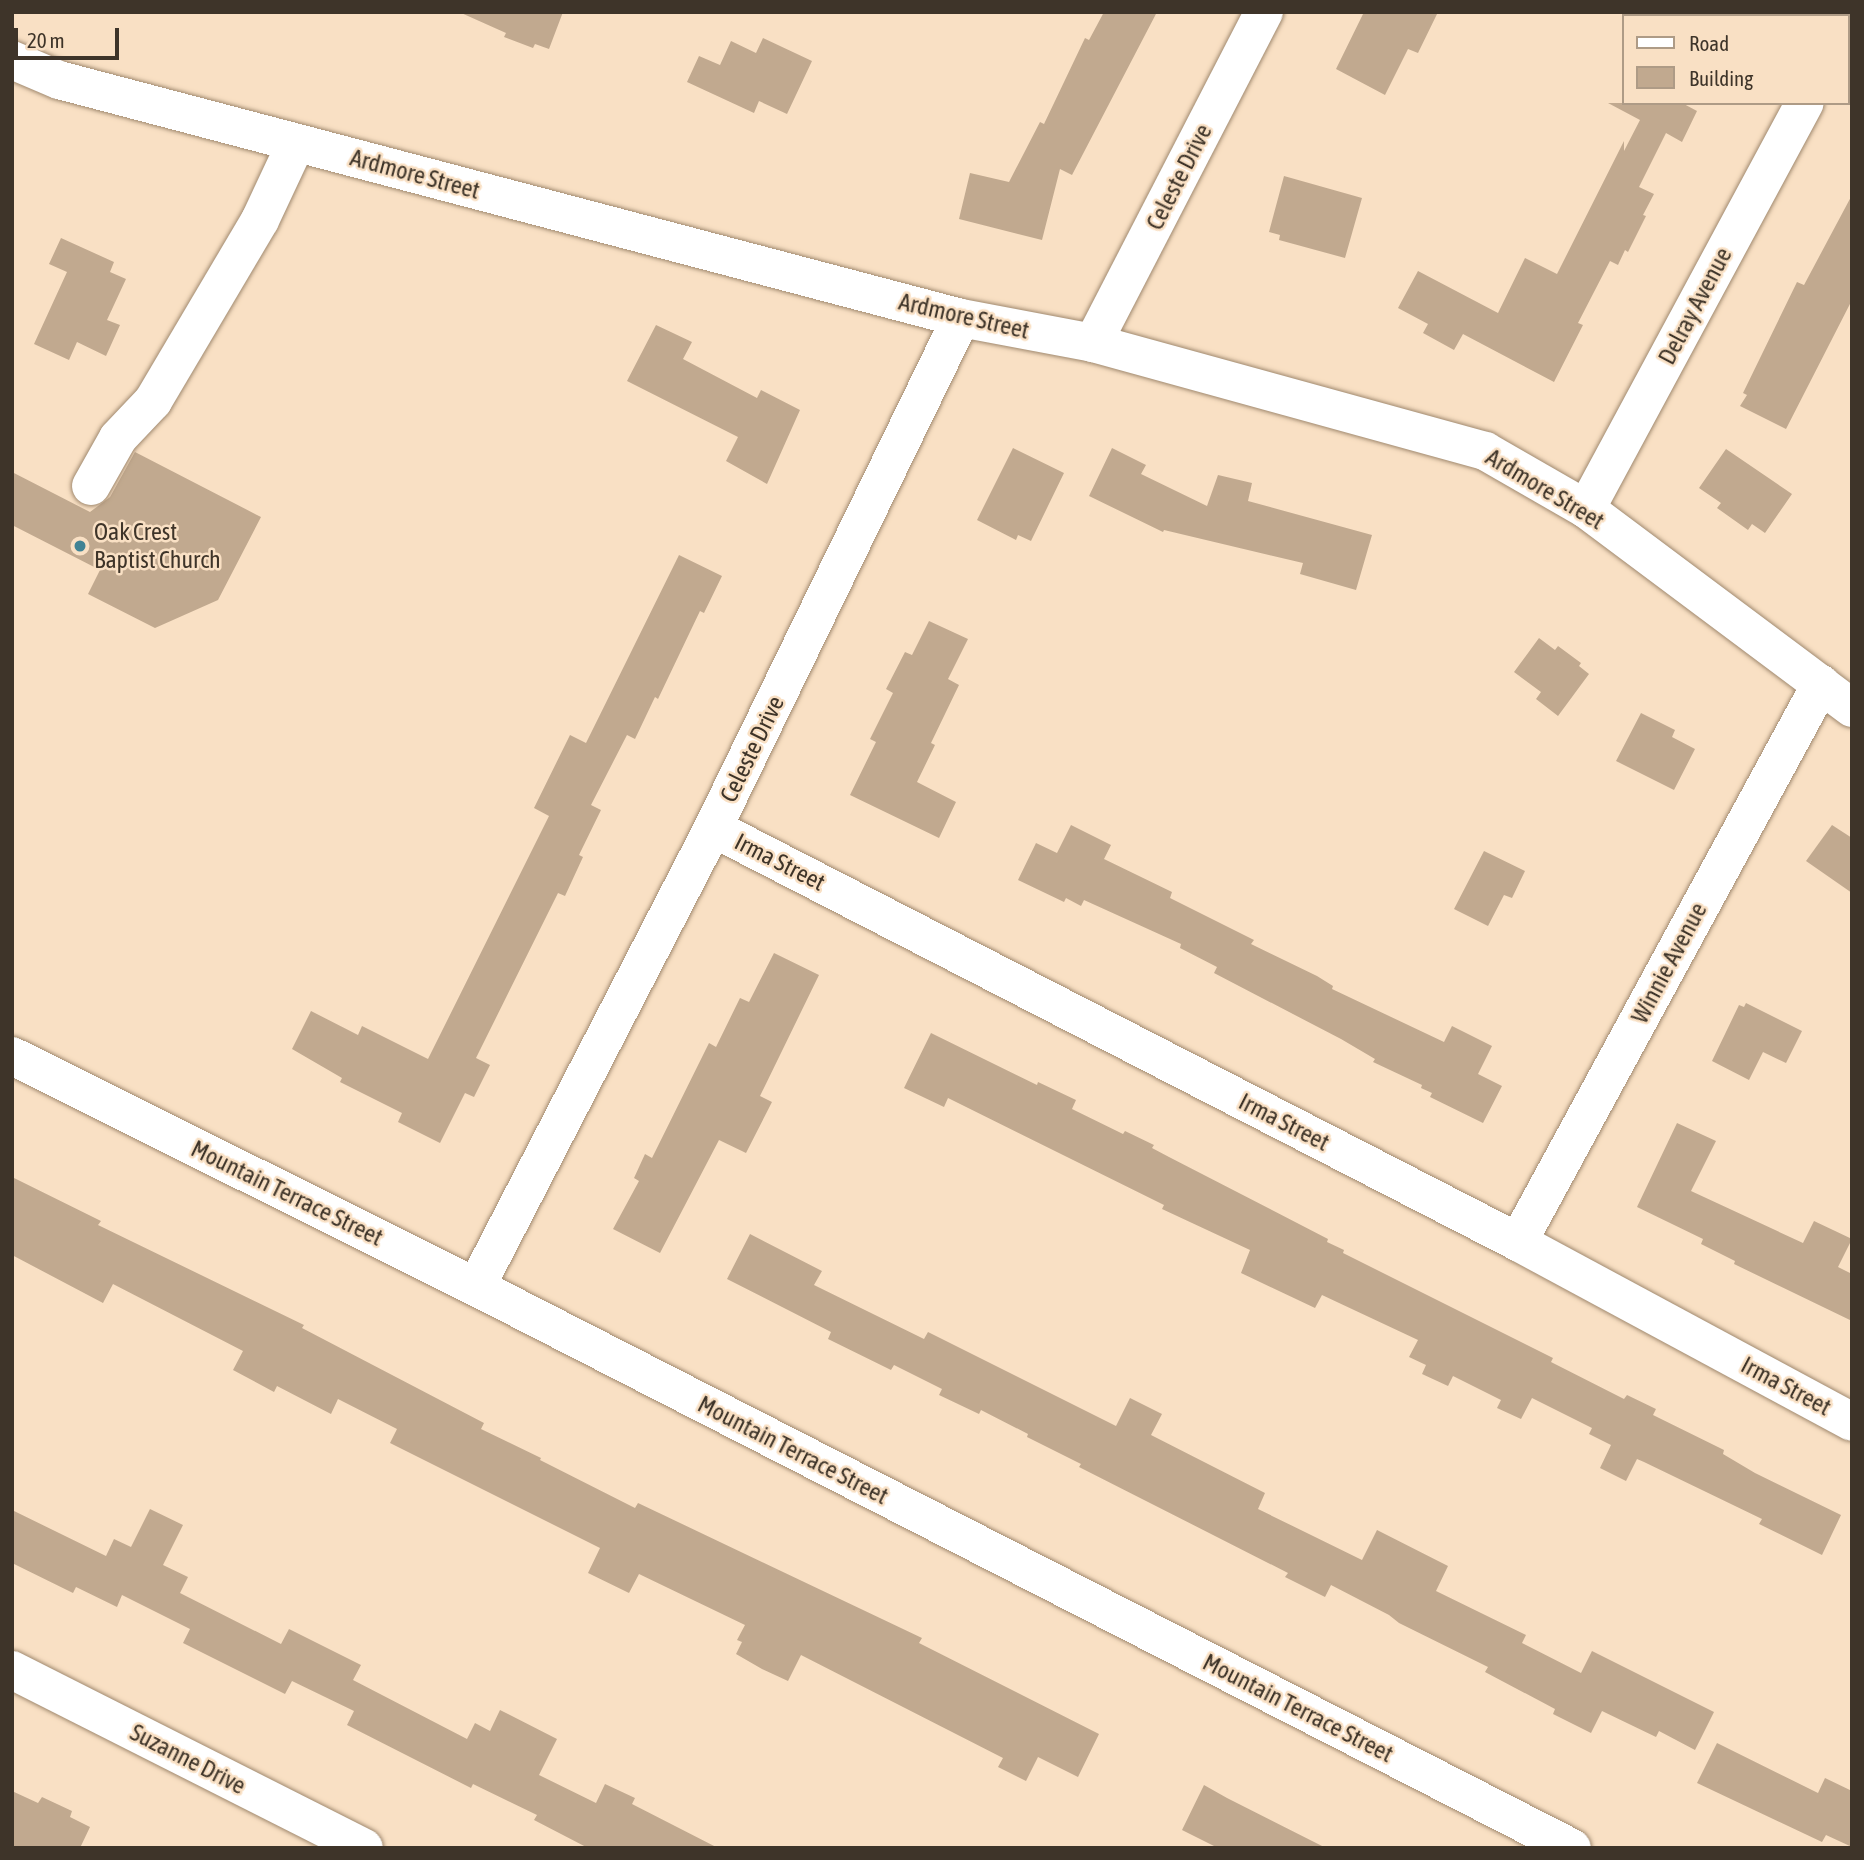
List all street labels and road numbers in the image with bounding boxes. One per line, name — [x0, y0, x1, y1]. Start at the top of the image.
street label: Celeste Drive — [1140, 119, 1218, 235]
street label: Ardmore Street — [347, 143, 483, 205]
street label: Delray Avenue — [1652, 243, 1738, 369]
street label: Ardmore Street — [896, 287, 1032, 345]
street label: Ardmore Street — [1481, 442, 1609, 536]
street label: Celeste Drive — [714, 691, 790, 807]
street label: Irma Street — [730, 827, 830, 897]
street label: Winnie Avenue — [1625, 898, 1713, 1028]
street label: Irma Street — [1234, 1087, 1334, 1157]
street label: Mountain Terrace Street — [186, 1134, 388, 1252]
street label: Irma Street — [1736, 1350, 1836, 1422]
street label: Mountain Terrace Street — [693, 1390, 893, 1510]
street label: Mountain Terrace Street — [1198, 1648, 1398, 1768]
street label: Suzanne Drive — [126, 1718, 250, 1800]

